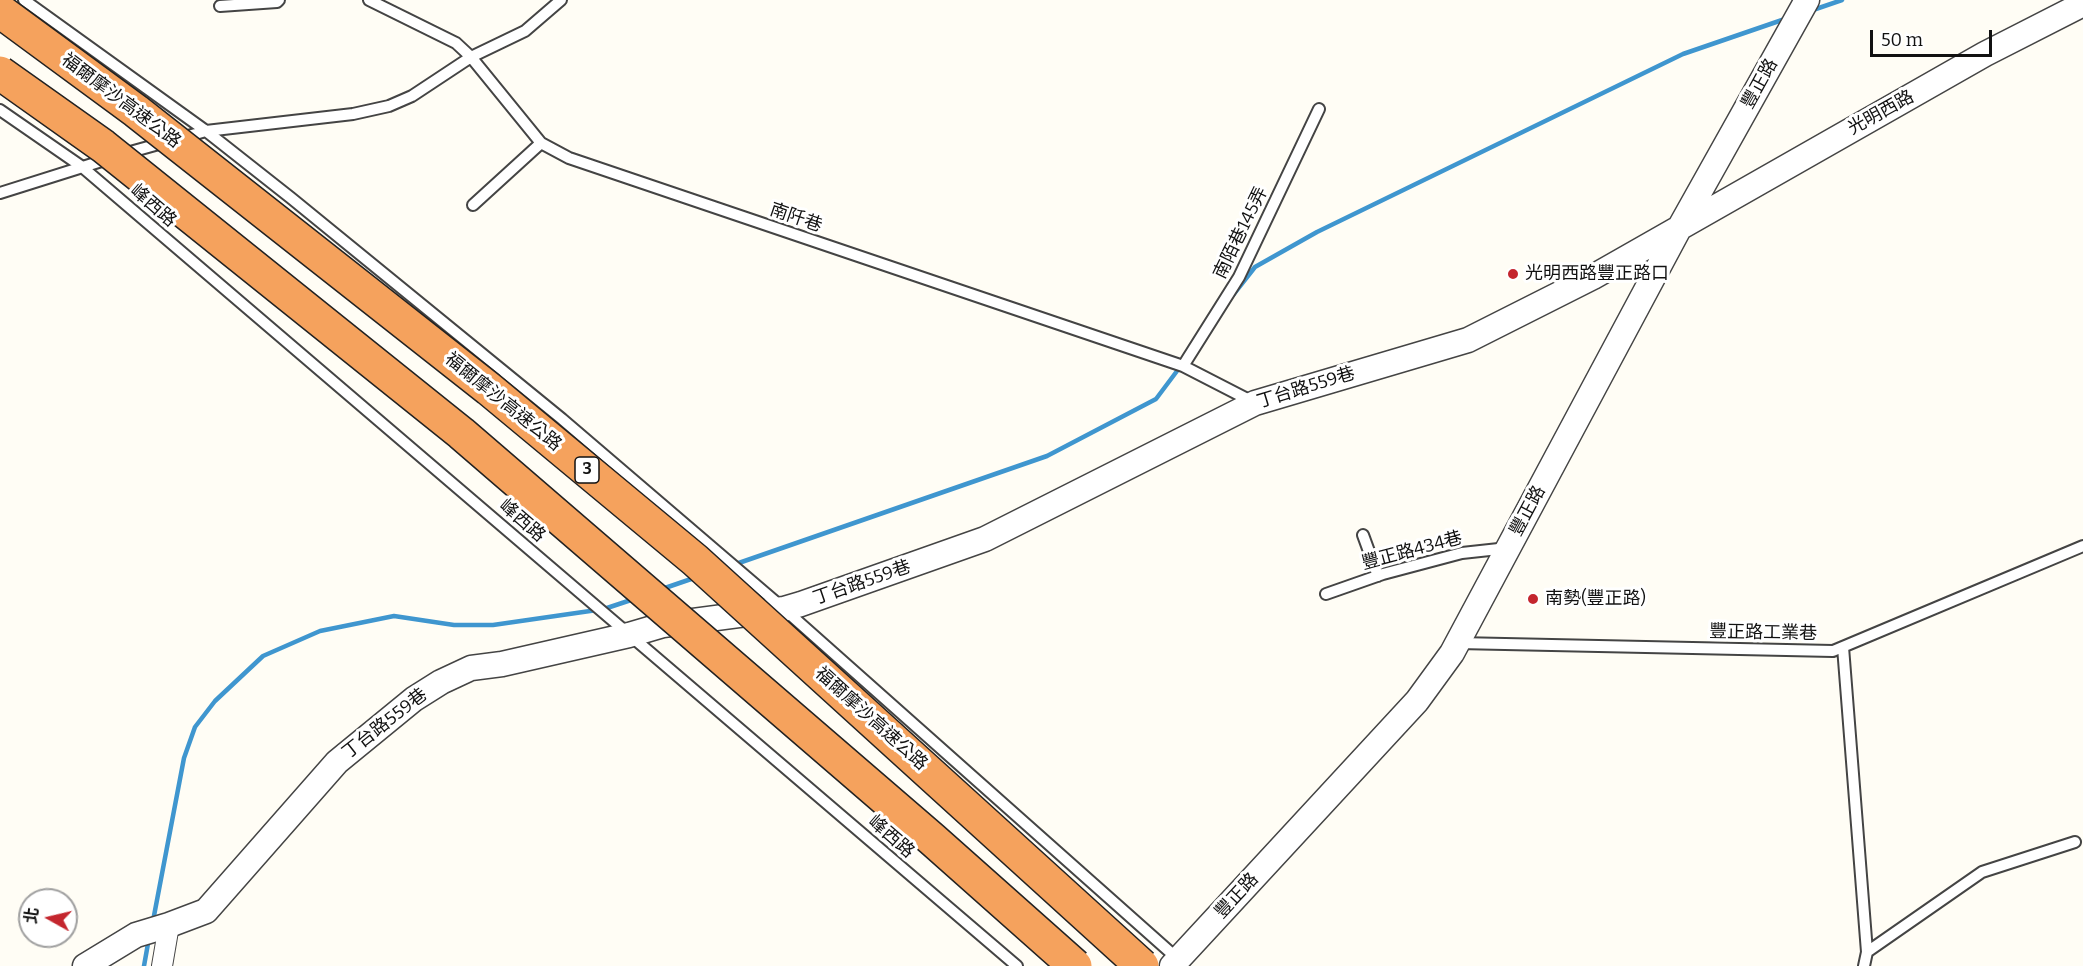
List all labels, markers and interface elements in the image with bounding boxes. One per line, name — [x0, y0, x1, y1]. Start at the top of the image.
scale bar — [1873, 18, 1994, 56]
text: 50 m — [1881, 29, 1923, 51]
street label: 福爾摩沙高速公路 — [57, 49, 185, 153]
street label: 豐正路 — [1737, 55, 1783, 113]
street label: 光明西路 — [1844, 86, 1918, 140]
street label: 峰西路 — [126, 180, 180, 232]
street label: 南陌巷145弄 — [1209, 184, 1273, 282]
street label: 南阡巷 — [767, 199, 825, 237]
place label: 光明西路豐正路口 — [1525, 263, 1669, 285]
marker: 光明西路豐正路口 — [1506, 267, 1520, 281]
street label: 福爾摩沙高速公路 — [440, 348, 566, 456]
street label: 丁台路559巷 — [1254, 363, 1358, 413]
road number: 3 — [575, 457, 599, 483]
street label: 豐正路 — [1506, 482, 1550, 540]
street label: 峰西路 — [495, 495, 549, 547]
street label: 豐正路434巷 — [1359, 527, 1465, 575]
street label: 丁台路559巷 — [810, 556, 914, 610]
place label: 南勢(豐正路) — [1545, 588, 1646, 610]
marker: 南勢(豐正路) — [1526, 592, 1540, 606]
street label: 豐正路工業巷 — [1709, 621, 1817, 645]
street label: 福爾摩沙高速公路 — [810, 663, 932, 775]
street label: 丁台路559巷 — [338, 684, 432, 764]
street label: 峰西路 — [864, 811, 918, 863]
street label: 豐正路 — [1211, 869, 1263, 923]
north arrow — [18, 888, 78, 948]
text: 北 — [21, 906, 42, 925]

